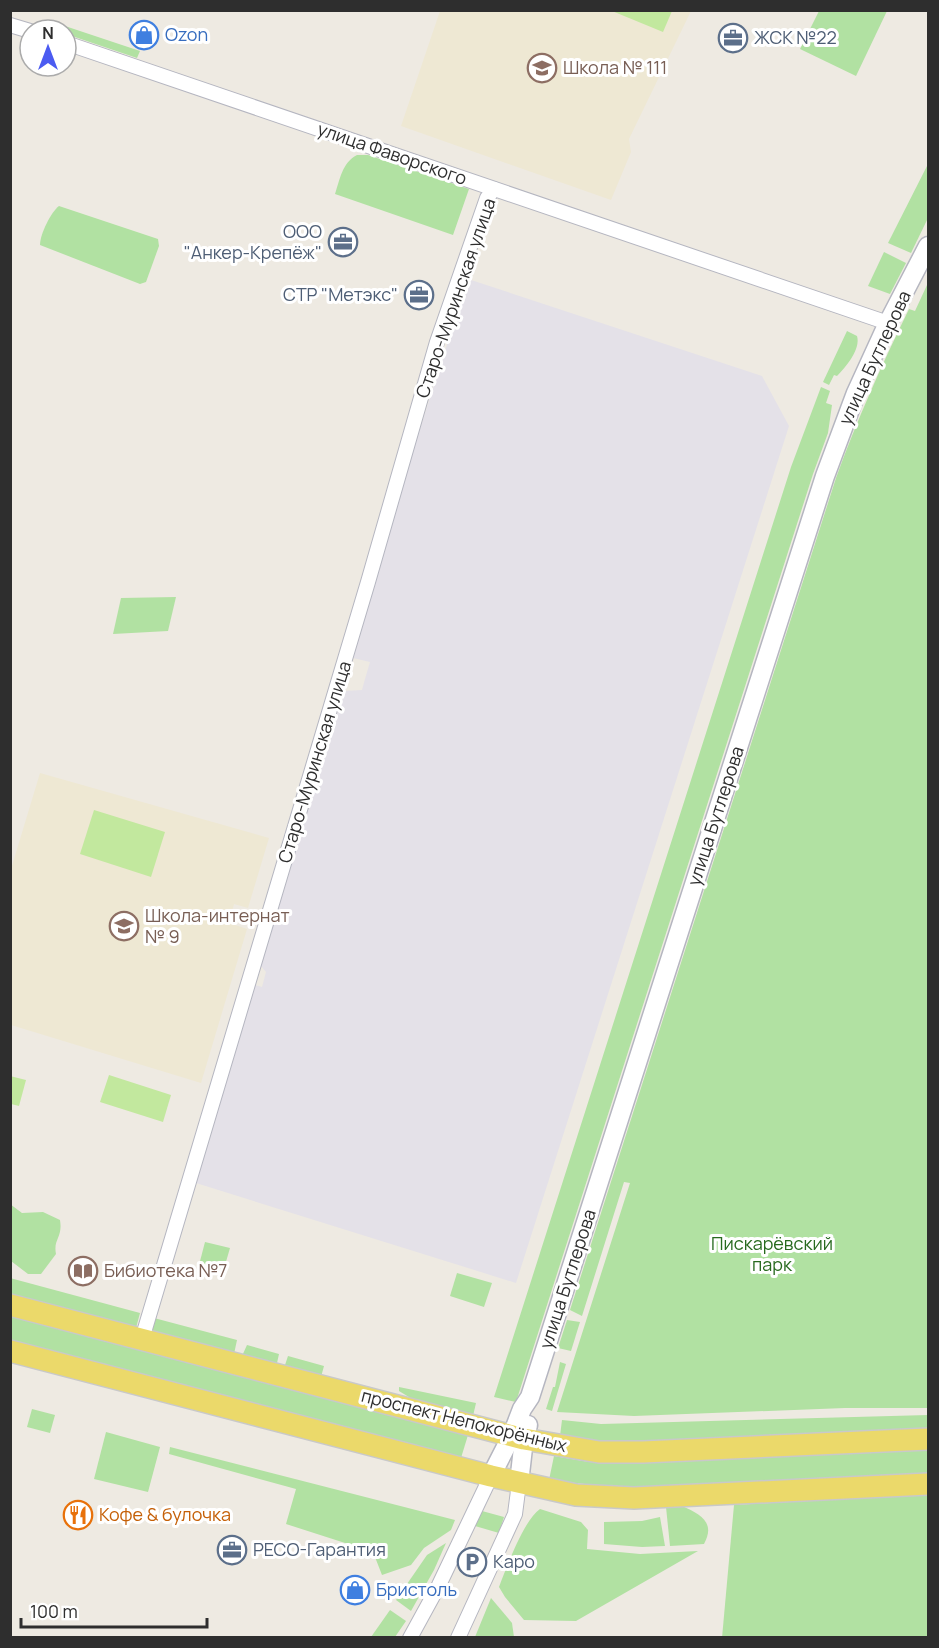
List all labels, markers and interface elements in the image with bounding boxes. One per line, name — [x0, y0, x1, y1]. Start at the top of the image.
north arrow — [18, 18, 78, 78]
shop icon: Ozon — [128, 19, 160, 51]
text: N — [42, 22, 54, 44]
place label: Ozon — [165, 22, 208, 46]
office icon: ЖСК №22 — [717, 22, 749, 54]
place label: ЖСК №22 — [754, 25, 837, 49]
school or university icon: Школа № 111 — [526, 52, 558, 84]
place label: Школа № 111 — [563, 55, 667, 79]
street label: улица Фаворского — [314, 116, 470, 190]
street label: Старо-Муринская улица — [410, 195, 501, 401]
place label: ООО "Анкер-Крепёж" — [184, 219, 322, 264]
office icon: ООО "Анкер-Крепёж" — [327, 226, 359, 258]
office icon: СТР "Метэкс" — [403, 279, 435, 311]
place label: СТР "Метэкс" — [283, 282, 398, 306]
street label: улица Бутлерова — [832, 287, 916, 429]
street label: Старо-Муринская улица — [272, 658, 356, 866]
street label: улица Бутлерова — [681, 743, 749, 889]
place label: Школа-интернат № 9 — [145, 903, 290, 948]
school or university icon: Школа-интернат № 9 — [108, 910, 140, 942]
street label: улица Бутлерова — [533, 1206, 601, 1352]
park label: Пискарёвский парк — [711, 1231, 833, 1276]
library icon: Бибиотека №7 — [67, 1255, 99, 1287]
place label: Бибиотека №7 — [104, 1258, 227, 1282]
street label: проспект Непокорённых — [359, 1383, 570, 1457]
restaurant icon: Кофе & булочка — [62, 1499, 94, 1531]
place label: Кофе & булочка — [99, 1502, 231, 1526]
office icon: РЕСО-Гарантия — [216, 1534, 248, 1566]
place label: РЕСО-Гарантия — [253, 1537, 386, 1561]
parking icon: Каро — [456, 1546, 488, 1578]
place label: Каро — [493, 1549, 535, 1573]
shop icon: Бристоль — [339, 1574, 371, 1606]
place label: Бристоль — [376, 1577, 457, 1601]
scale bar — [21, 1591, 207, 1629]
text: 100 m — [30, 1599, 78, 1623]

